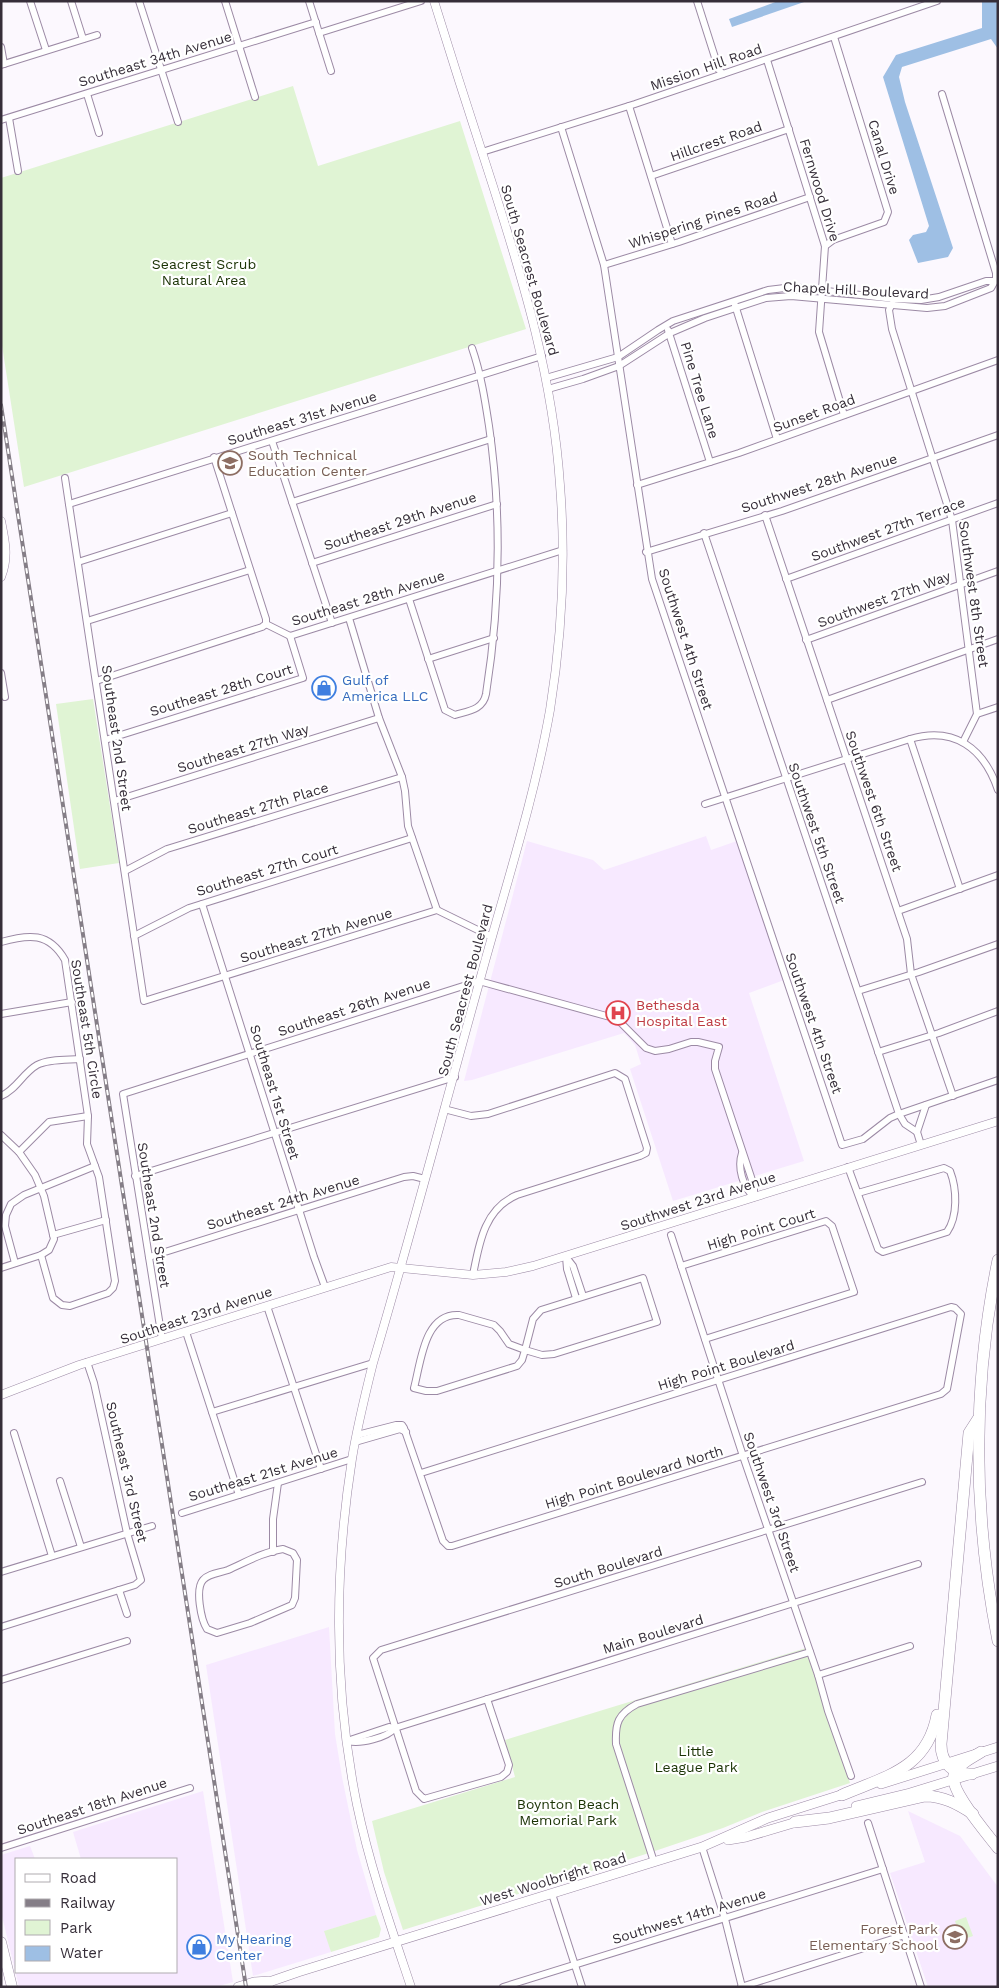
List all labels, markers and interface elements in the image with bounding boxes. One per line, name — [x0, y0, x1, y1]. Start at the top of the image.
street label: Southeast 34th Avenue — [76, 28, 234, 90]
street label: Mission Hill Road — [648, 40, 764, 94]
street label: Hillcrest Road — [668, 118, 764, 164]
street label: Canal Drive — [865, 118, 903, 196]
street label: Fernwood Drive — [797, 137, 843, 243]
street label: South Seacrest Boulevard — [498, 183, 562, 357]
street label: Whispering Pines Road — [626, 188, 780, 252]
park label: Seacrest Scrub Natural Area — [152, 256, 256, 288]
street label: Chapel Hill Boulevard — [783, 278, 929, 302]
street label: Pine Tree Lane — [678, 340, 722, 440]
street label: Southeast 31st Avenue — [225, 388, 379, 448]
street label: Sunset Road — [771, 391, 857, 435]
place label: South Technical Education Center — [248, 447, 367, 479]
school or university icon: South Technical Education Center — [217, 450, 243, 476]
street label: Southwest 28th Avenue — [739, 450, 899, 516]
street label: Southeast 29th Avenue — [322, 489, 478, 553]
street label: Southwest 27th Terrace — [809, 494, 967, 564]
street label: Southwest 8th Street — [956, 520, 992, 669]
street label: Southwest 4th Street — [656, 566, 717, 712]
street label: Southeast 28th Avenue — [289, 567, 447, 629]
street label: Southwest 27th Way — [815, 567, 953, 631]
street label: Southeast 28th Court — [148, 661, 294, 719]
street label: Southeast 2nd Street — [99, 664, 135, 812]
place label: Gulf of America LLC — [342, 672, 428, 704]
shop icon: Gulf of America LLC — [311, 675, 337, 701]
street label: Southeast 27th Way — [175, 720, 312, 776]
street label: Southwest 6th Street — [842, 728, 906, 874]
street label: Southwest 5th Street — [785, 761, 849, 906]
street label: Southeast 27th Place — [186, 779, 330, 837]
street label: Southeast 27th Court — [194, 841, 340, 899]
street label: South Seacrest Boulevard — [434, 902, 496, 1078]
street label: Southeast 27th Avenue — [238, 904, 394, 966]
street label: Southwest 4th Street — [782, 950, 846, 1096]
street label: Southeast 5th Circle — [68, 958, 106, 1100]
street label: Southeast 26th Avenue — [276, 975, 432, 1039]
place label: Bethesda Hospital East — [636, 997, 727, 1029]
hospital icon: Bethesda Hospital East — [605, 1000, 631, 1026]
street label: Southeast 1st Street — [247, 1023, 303, 1161]
street label: Southeast 2nd Street — [135, 1141, 173, 1289]
street label: Southwest 23rd Avenue — [618, 1168, 778, 1234]
street label: Southeast 24th Avenue — [205, 1171, 361, 1233]
street label: High Point Court — [705, 1205, 817, 1253]
street label: Southeast 23rd Avenue — [118, 1283, 274, 1347]
street label: High Point Boulevard — [656, 1337, 796, 1393]
street label: Southeast 3rd Street — [103, 1400, 151, 1544]
street label: Southwest 3rd Street — [740, 1430, 804, 1574]
street label: High Point Boulevard North — [543, 1442, 725, 1512]
street label: Southeast 21st Avenue — [186, 1444, 340, 1504]
street label: South Boulevard — [552, 1543, 664, 1591]
street label: Main Boulevard — [601, 1611, 705, 1657]
park label: Little League Park — [654, 1743, 738, 1775]
street label: Southeast 18th Avenue — [15, 1774, 169, 1838]
park label: Boynton Beach Memorial Park — [517, 1796, 619, 1828]
street label: West Woolbright Road — [478, 1849, 628, 1909]
legend — [15, 1858, 178, 1973]
text: Road — [60, 1869, 97, 1887]
street label: Southwest 14th Avenue — [610, 1885, 768, 1947]
text: Railway — [60, 1894, 115, 1912]
text: Park — [60, 1919, 93, 1937]
place label: Forest Park Elementary School — [809, 1921, 939, 1953]
school or university icon: Forest Park Elementary School — [942, 1924, 968, 1950]
place label: My Hearing Center — [216, 1931, 292, 1963]
shop icon: My Hearing Center — [186, 1934, 212, 1960]
text: Water — [60, 1944, 103, 1962]

